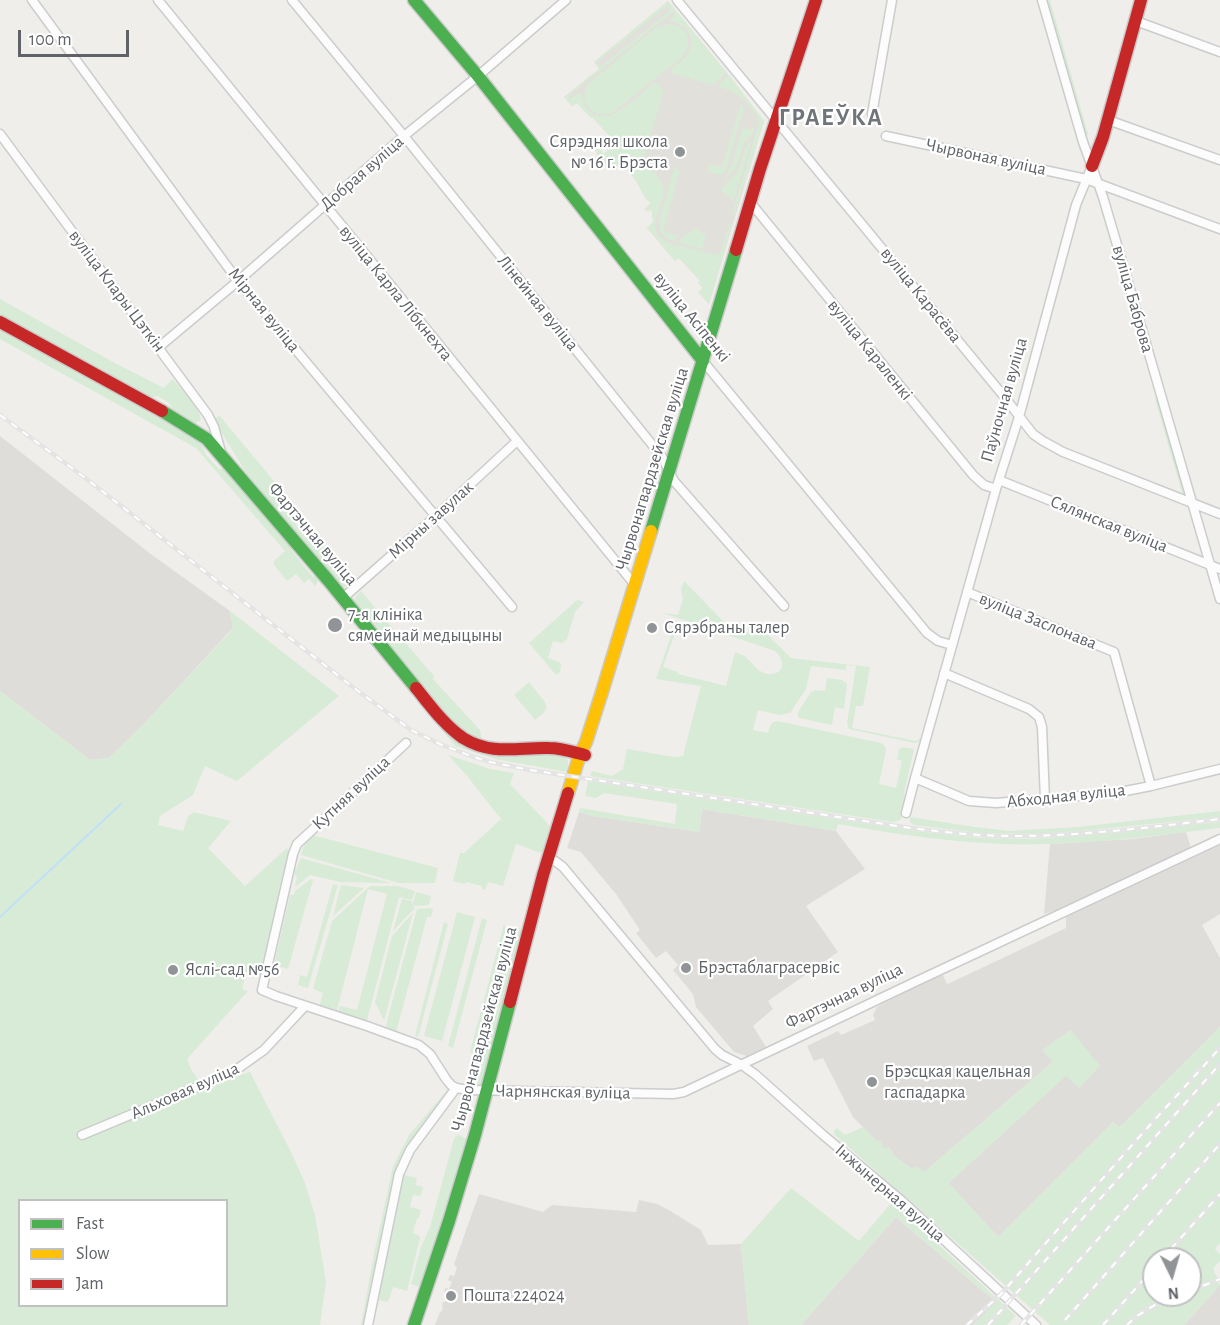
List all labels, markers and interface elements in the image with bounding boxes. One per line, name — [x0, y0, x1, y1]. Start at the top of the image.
scale bar — [21, 18, 132, 56]
text: 100 m — [29, 31, 72, 49]
district label: ГРАЕЎКА — [779, 104, 883, 132]
street label: Добрая вуліца — [316, 131, 408, 215]
place label: Сярэдняя школа № 16 г. Брэста — [549, 131, 668, 174]
street label: Чырвоная вуліца — [924, 134, 1048, 180]
marker: Сярэдняя школа № 16 г. Брэста — [673, 145, 687, 159]
street label: вуліца Карла Лібкнехта — [335, 221, 457, 365]
street label: вуліца Клары Цэткін — [64, 225, 170, 357]
street label: вуліца Карасёва — [876, 243, 966, 347]
street label: вуліца Баброва — [1107, 243, 1159, 355]
street label: Лінейная вуліца — [493, 251, 583, 355]
street label: Мірная вуліца — [223, 263, 305, 357]
street label: вуліца Асіпенкі — [649, 267, 735, 367]
street label: вуліца Караленкі — [823, 295, 917, 405]
street label: Паўночная вуліца — [976, 335, 1032, 465]
street label: Чырвонагвардзейская вуліца — [611, 365, 693, 573]
street label: Мірны завулак — [384, 476, 478, 564]
street label: Фартэчная вуліца — [264, 478, 362, 590]
street label: Сялянская вуліца — [1047, 491, 1171, 557]
street label: вуліца Заслонава — [976, 588, 1100, 654]
place label: 7-я клініка сямейнай медыцыны — [348, 604, 502, 646]
marker: 7-я клініка сямейнай медыцыны — [326, 616, 344, 634]
place label: Сярэбраны талер — [664, 617, 789, 639]
marker: Сярэбраны талер — [645, 621, 659, 635]
street label: Кутняя вуліца — [307, 751, 395, 835]
street label: Абходная вуліца — [1006, 779, 1126, 813]
street label: Чырвонагвардзейская вуліца — [446, 924, 522, 1134]
place label: Брэстаблаграсервіс — [698, 957, 840, 979]
street label: Фартэчная вуліца — [782, 958, 906, 1034]
place label: Яслі-сад №56 — [185, 959, 279, 981]
marker: Брэстаблаграсервіс — [679, 961, 693, 975]
marker: Яслі-сад №56 — [166, 963, 180, 977]
street label: Альховая вуліца — [127, 1057, 243, 1125]
place label: Брэсцкая кацельная гаспадарка — [884, 1061, 1031, 1104]
marker: Брэсцкая кацельная гаспадарка — [865, 1075, 879, 1089]
street label: Чарнянская вуліца — [495, 1080, 631, 1104]
street label: Інжынерная вуліца — [830, 1139, 950, 1247]
legend — [18, 1199, 228, 1307]
text: Fast — [76, 1215, 104, 1233]
text: Slow — [76, 1245, 109, 1263]
north arrow — [1142, 1247, 1202, 1307]
text: Jam — [76, 1275, 104, 1293]
text: N — [1167, 1284, 1180, 1301]
place label: Пошта 224024 — [463, 1285, 565, 1307]
marker: Пошта 224024 — [444, 1289, 458, 1303]

